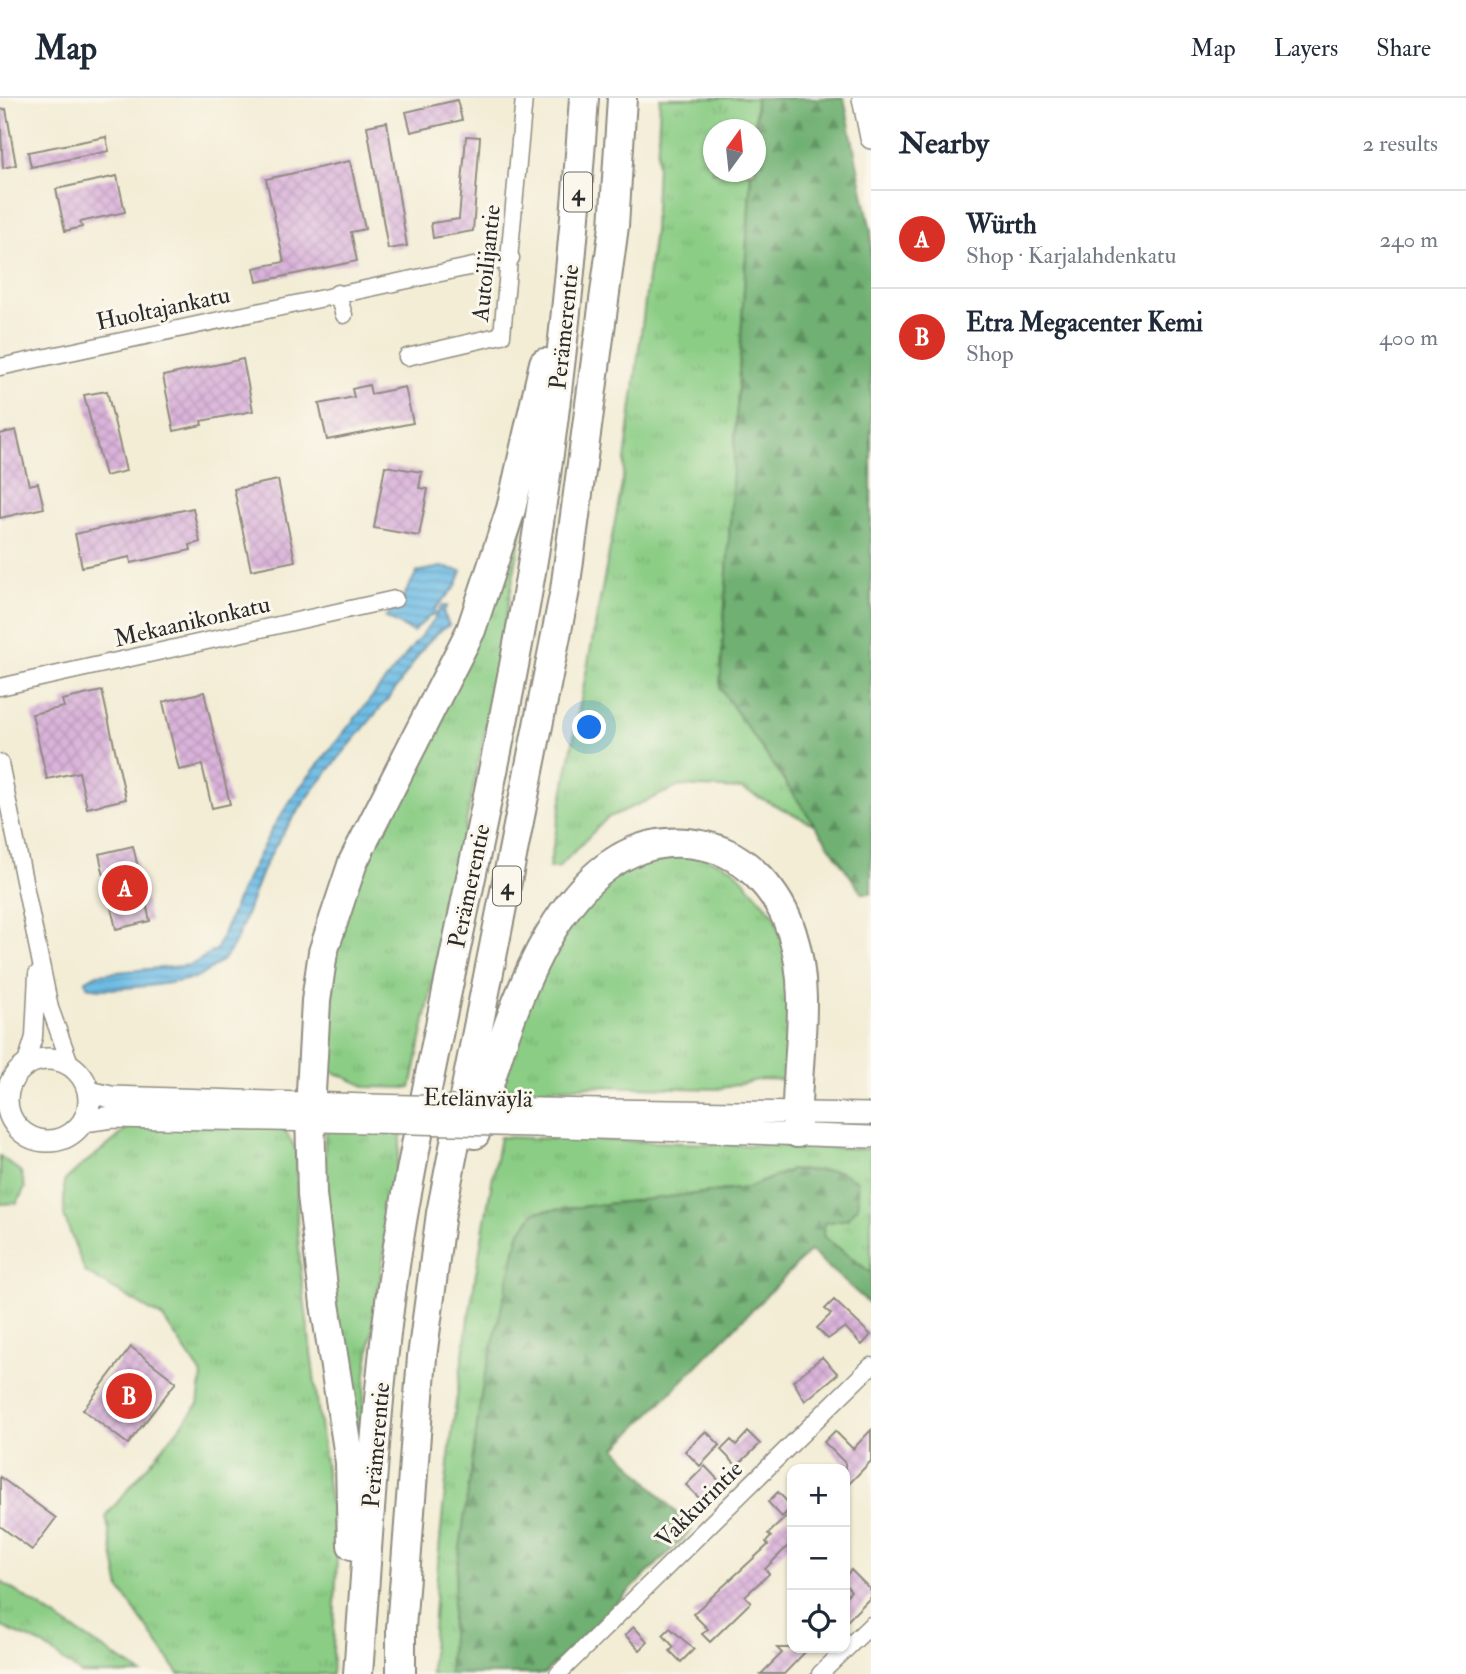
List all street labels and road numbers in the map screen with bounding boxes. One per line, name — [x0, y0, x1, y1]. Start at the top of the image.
road number: 4 — [564, 172, 592, 212]
street label: Autoilijantie — [465, 203, 508, 324]
street label: Perämerentie — [542, 263, 587, 391]
street label: Huoltajankatu — [93, 279, 233, 338]
street label: Mekaanikonkatu — [111, 589, 273, 654]
street label: Perämerentie — [441, 821, 498, 951]
road number: 4 — [493, 866, 521, 906]
street label: Etelänväylä — [423, 1082, 534, 1115]
street label: Perämerentie — [356, 1381, 397, 1509]
street label: Vakkurintie — [649, 1454, 750, 1555]

